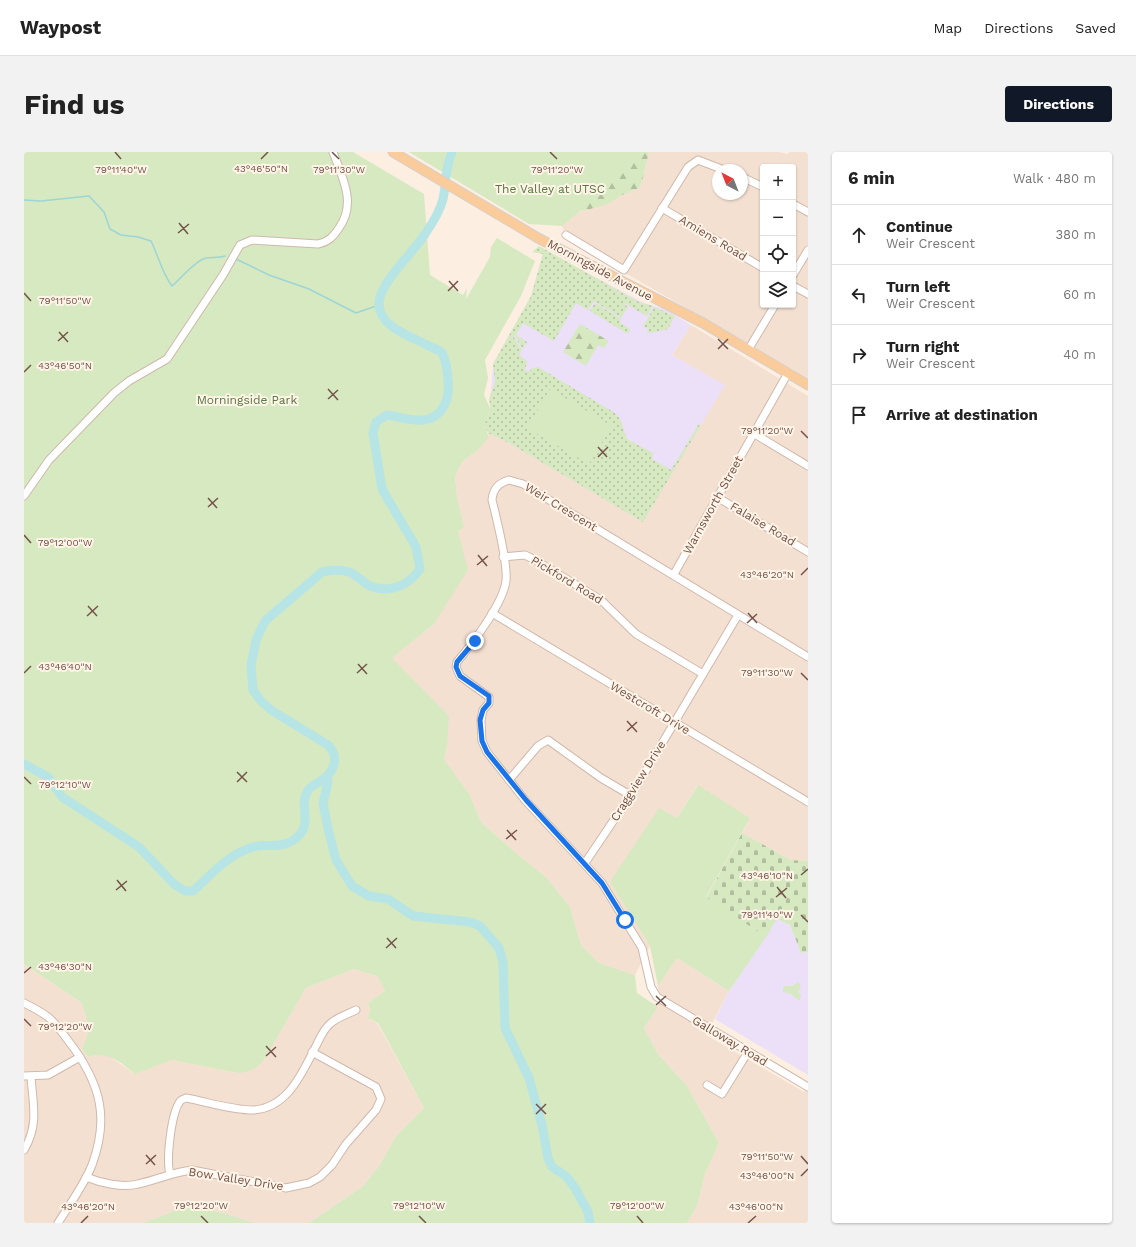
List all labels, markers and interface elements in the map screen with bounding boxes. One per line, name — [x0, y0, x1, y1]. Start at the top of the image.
text: Waypost — [20, 16, 101, 39]
text: Map — [934, 20, 962, 36]
text: Directions — [984, 20, 1053, 36]
text: Saved — [1075, 20, 1116, 36]
button: Directions — [1005, 86, 1112, 122]
text: Find us — [24, 88, 124, 121]
text: 43°46'50"N — [234, 163, 288, 174]
text: 79°11'40"W — [95, 164, 147, 175]
text: 79°11'30"W — [313, 164, 365, 175]
text: 79°11'20"W — [531, 164, 583, 175]
north arrow — [712, 164, 748, 200]
map controls — [760, 164, 796, 308]
button: + — [760, 164, 796, 200]
text: 6 min — [848, 168, 895, 188]
text: Walk · 480 m — [1013, 171, 1096, 186]
park label: The Valley at UTSC — [495, 182, 605, 196]
button: − — [760, 200, 796, 236]
street label: Amiens Road — [677, 212, 749, 264]
text: Continue — [886, 218, 953, 236]
icon: ahead — [848, 224, 870, 246]
text: 380 m — [1056, 227, 1096, 242]
street label: Morningside Avenue — [545, 236, 655, 304]
button: locate — [760, 236, 796, 272]
text: Weir Crescent — [886, 236, 975, 251]
button: layers — [760, 272, 796, 308]
text: Turn left — [886, 278, 950, 296]
icon: left — [848, 284, 870, 306]
text: 60 m — [1063, 287, 1096, 302]
text: 79°11'50"W — [39, 295, 91, 306]
text: Weir Crescent — [886, 296, 975, 311]
text: Turn right — [886, 338, 959, 356]
icon: right — [848, 344, 870, 366]
text: 40 m — [1063, 347, 1096, 362]
text: Weir Crescent — [886, 356, 975, 371]
text: 43°46'50"N — [38, 360, 92, 371]
park label: Morningside Park — [197, 393, 297, 407]
icon: arrive — [848, 404, 870, 426]
text: Arrive at destination — [886, 406, 1038, 424]
text: 79°11'20"W — [741, 425, 793, 436]
street label: Warnsworth Street — [680, 453, 746, 557]
street label: Weir Crescent — [522, 480, 600, 534]
street label: Falaise Road — [728, 499, 798, 549]
text: 79°12'00"W — [38, 537, 93, 548]
street label: Pickford Road — [529, 553, 605, 607]
text: 43°46'20"N — [740, 569, 794, 580]
route end — [466, 632, 484, 650]
text: 43°46'40"N — [38, 661, 92, 672]
text: 79°11'30"W — [741, 667, 793, 678]
street label: Westcroft Drive — [607, 679, 693, 737]
street label: Craggview Drive — [608, 738, 668, 824]
text: 79°12'10"W — [39, 779, 91, 790]
text: 43°46'10"N — [741, 870, 793, 881]
text: 79°11'40"W — [741, 909, 793, 920]
route start — [616, 911, 634, 929]
text: 43°46'30"N — [38, 961, 92, 972]
street label: Galloway Road — [690, 1013, 770, 1069]
text: 79°12'20"W — [38, 1021, 92, 1032]
text: 79°11'50"W — [741, 1151, 793, 1162]
street label: Bow Valley Drive — [188, 1165, 285, 1193]
text: 43°46'00"N — [740, 1170, 794, 1181]
text: 79°12'20"W — [174, 1200, 228, 1211]
text: 79°12'10"W — [393, 1200, 445, 1211]
text: 79°12'00"W — [610, 1200, 665, 1211]
text: 43°46'20"N — [61, 1201, 115, 1212]
text: 43°46'00"N — [729, 1201, 783, 1212]

